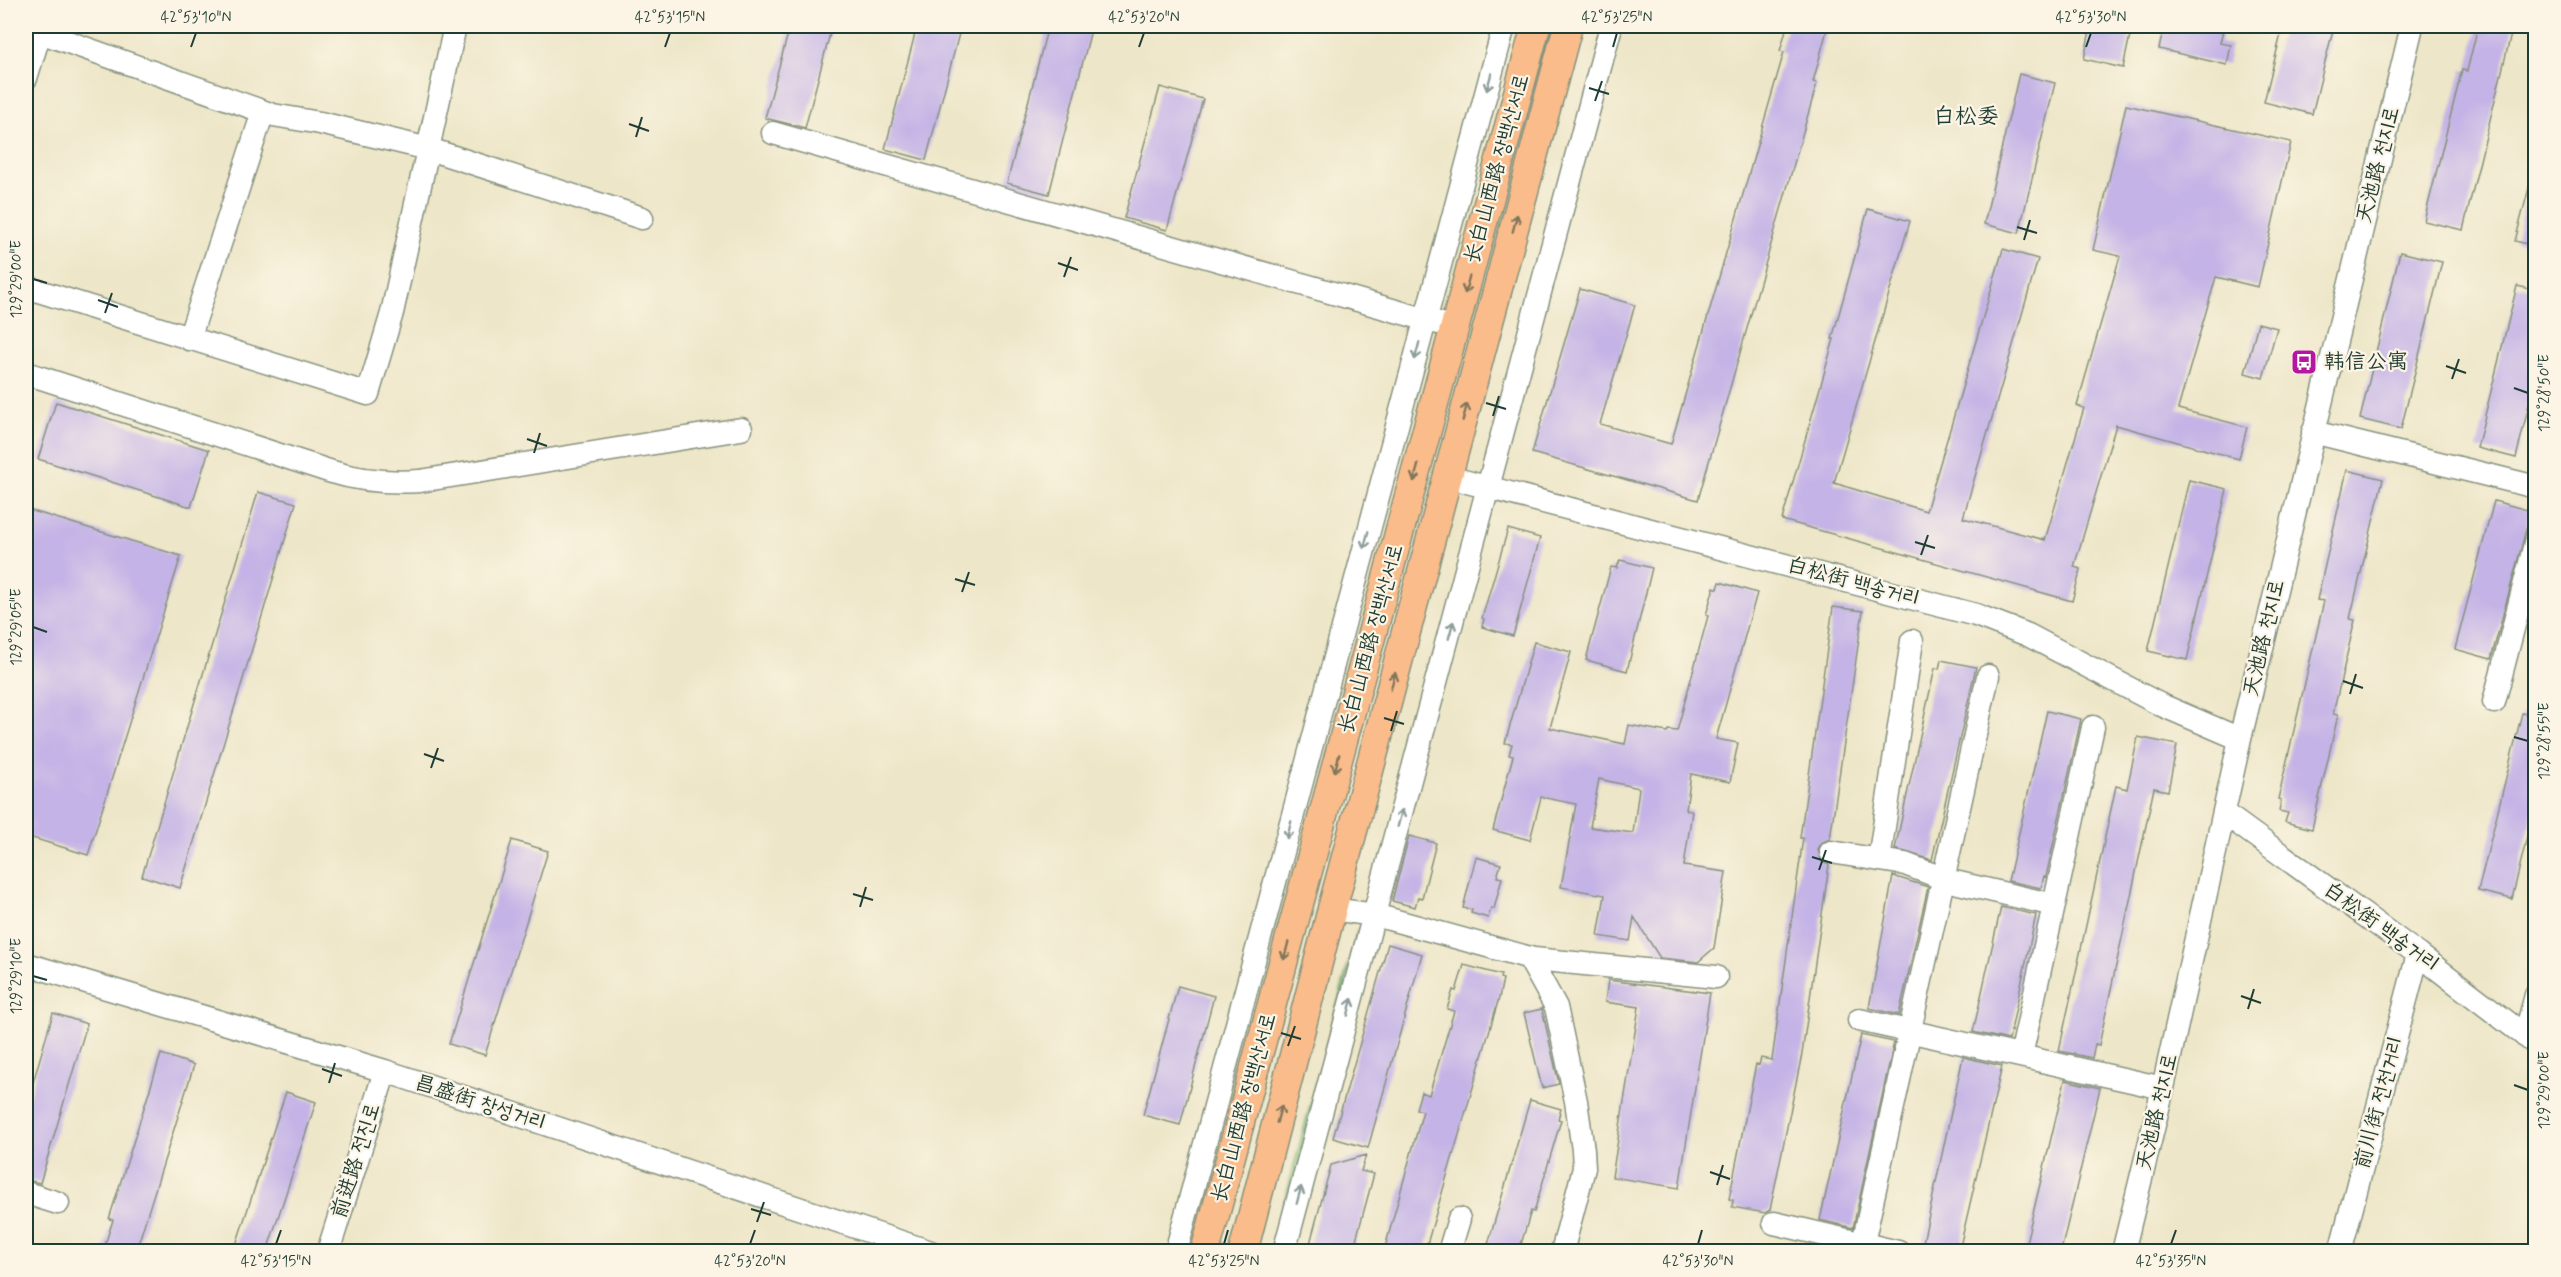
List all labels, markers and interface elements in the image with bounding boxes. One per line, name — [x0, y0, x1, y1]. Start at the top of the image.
text: 42°53'10"N — [161, 8, 231, 28]
text: 42°53'15"N — [635, 8, 705, 28]
text: 42°53'20"N — [1108, 8, 1180, 28]
text: 42°53'25"N — [1581, 8, 1653, 28]
text: 42°53'30"N — [2055, 8, 2127, 28]
street label: 长白山西路 장백산서로 — [1458, 71, 1536, 267]
one-way arrow — [1483, 72, 1494, 91]
district label: 白松委 — [1933, 103, 1999, 131]
street label: 天池路 천지로 — [2350, 104, 2406, 226]
one-way arrow — [1510, 214, 1521, 233]
text: 129°29'00"E — [7, 240, 27, 318]
one-way arrow — [1460, 275, 1472, 294]
one-way arrow — [1410, 342, 1422, 361]
bus stop icon: 韩信公寓 — [2289, 347, 2319, 377]
place label: 韩信公寓 — [2324, 348, 2408, 376]
text: 129°28'50"E — [2535, 354, 2555, 432]
one-way arrow — [1460, 403, 1472, 422]
one-way arrow — [1409, 463, 1421, 482]
one-way arrow — [1360, 530, 1371, 549]
street label: 长白山西路 장백산서로 — [1332, 541, 1410, 737]
street label: 白松街 백송거리 — [1784, 551, 1922, 613]
street label: 天池路 천지로 — [2237, 577, 2291, 699]
text: 129°29'05"E — [7, 588, 27, 666]
one-way arrow — [1446, 621, 1457, 640]
one-way arrow — [1388, 672, 1399, 691]
text: 129°28'55"E — [2535, 702, 2555, 780]
one-way arrow — [1331, 753, 1343, 772]
one-way arrow — [1395, 809, 1407, 828]
one-way arrow — [1282, 820, 1294, 839]
street label: 白松街 백송거리 — [2318, 876, 2444, 978]
text: 129°29'10"E — [7, 937, 27, 1014]
one-way arrow — [1280, 941, 1291, 960]
one-way arrow — [1345, 998, 1356, 1017]
street label: 长白山西路 장백산서로 — [1205, 1010, 1283, 1206]
street label: 前川街 전천거리 — [2348, 1034, 2410, 1172]
street label: 天池路 천지로 — [2130, 1051, 2184, 1173]
text: 129°29'00"E — [2535, 1051, 2555, 1129]
street label: 昌盛街 창성거리 — [411, 1069, 549, 1137]
street label: 前进路 전진로 — [325, 1100, 387, 1222]
one-way arrow — [1274, 1104, 1285, 1123]
one-way arrow — [1294, 1186, 1306, 1205]
text: 42°53'15"N — [241, 1252, 311, 1272]
text: 42°53'20"N — [714, 1252, 786, 1272]
text: 42°53'25"N — [1188, 1252, 1260, 1272]
text: 42°53'30"N — [1662, 1252, 1734, 1272]
text: 42°53'35"N — [2136, 1252, 2206, 1272]

